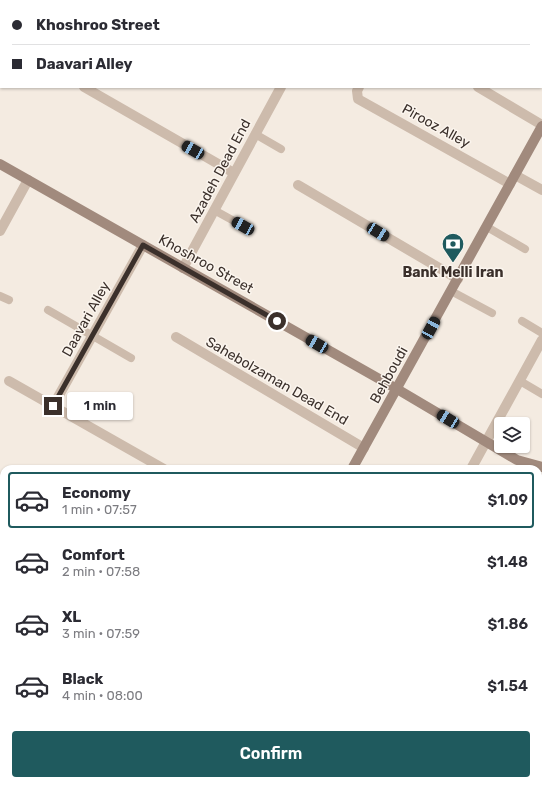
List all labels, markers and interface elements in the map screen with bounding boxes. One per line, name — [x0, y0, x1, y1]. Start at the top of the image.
text: Khoshroo Street — [36, 16, 160, 34]
text: Daavari Alley — [36, 55, 132, 73]
street label: Pirooz Alley — [399, 100, 473, 152]
street label: Azadeh Dead End — [186, 116, 254, 226]
car — [180, 139, 206, 161]
car — [230, 215, 256, 237]
car — [365, 221, 391, 243]
street label: Khoshroo Street — [156, 231, 257, 297]
bank icon: Bank Melli Iran — [440, 231, 466, 264]
place label: Bank Melli Iran — [402, 264, 504, 281]
street label: Daavari Alley — [58, 278, 114, 360]
route start — [268, 312, 286, 330]
car — [420, 315, 442, 341]
street label: Sahebolzaman Dead End — [203, 333, 351, 429]
car — [304, 333, 330, 355]
street label: Behboudi — [366, 344, 412, 406]
callout: 1 min — [67, 392, 133, 420]
route end — [44, 397, 62, 415]
text: 1 min — [84, 398, 116, 413]
car — [435, 408, 461, 430]
map controls — [494, 417, 530, 453]
button: layers — [494, 417, 530, 453]
icon: car — [14, 482, 50, 518]
text: Economy — [62, 484, 131, 502]
text: $1.09 — [488, 491, 528, 509]
text: 1 min · 07:57 — [62, 502, 137, 517]
icon: car — [14, 544, 50, 580]
text: Comfort — [62, 546, 125, 564]
text: $1.48 — [487, 553, 528, 571]
text: 2 min · 07:58 — [62, 564, 140, 579]
icon: car — [14, 606, 50, 642]
text: XL — [62, 608, 81, 626]
text: $1.86 — [487, 615, 528, 633]
text: 3 min · 07:59 — [62, 626, 140, 641]
icon: car — [14, 668, 50, 704]
text: Black — [62, 670, 103, 688]
text: $1.54 — [487, 677, 528, 695]
text: 4 min · 08:00 — [62, 688, 143, 703]
button: Confirm — [12, 731, 530, 777]

